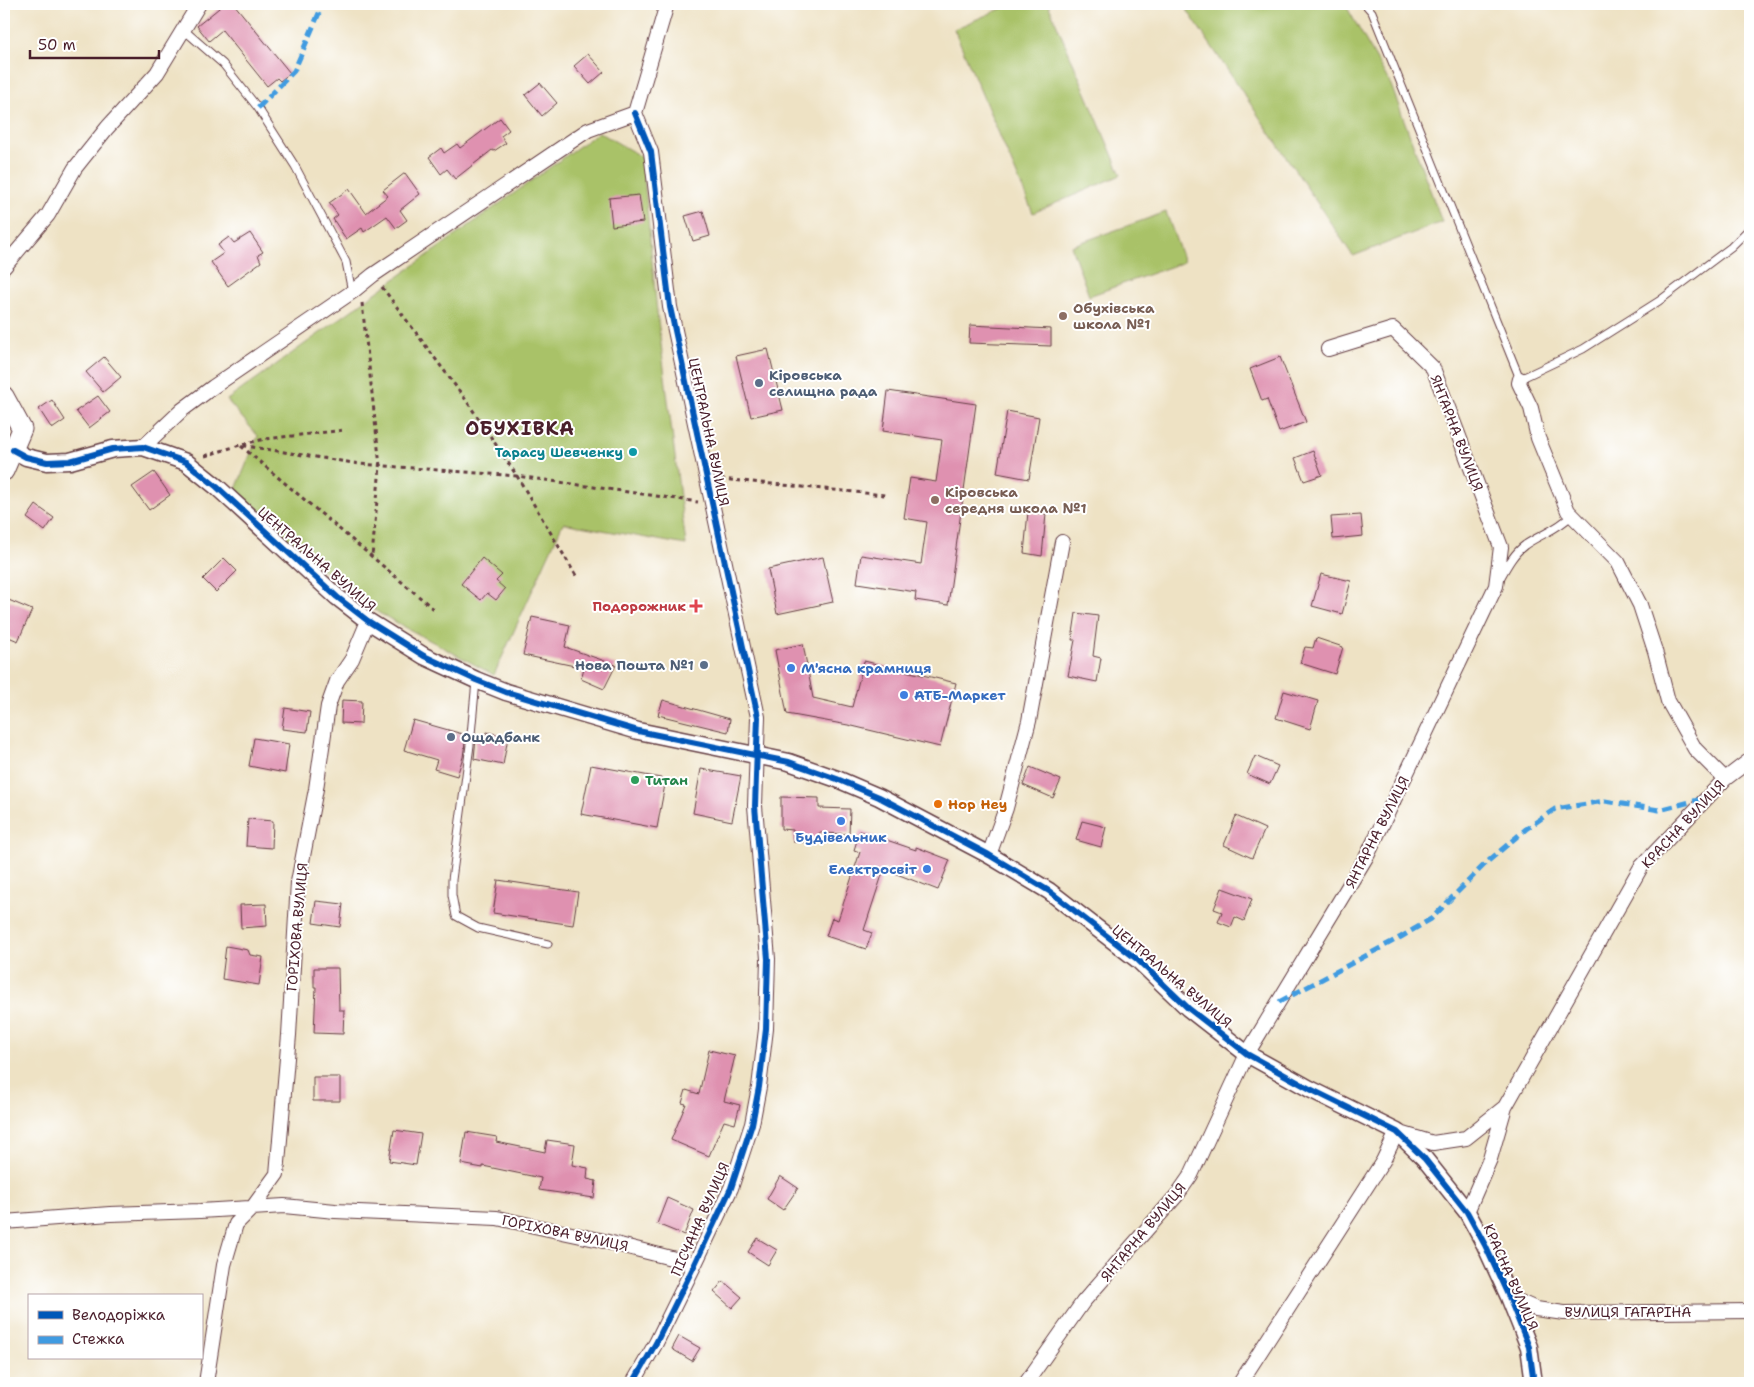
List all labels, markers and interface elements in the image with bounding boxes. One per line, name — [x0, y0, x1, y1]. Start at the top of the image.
scale bar — [30, 28, 159, 60]
text: 50 m — [38, 35, 76, 55]
place label: Обухівська школа №1 — [1073, 299, 1155, 333]
marker: Обухівська школа №1 — [1057, 310, 1069, 322]
street label: ЦЕНТРАЛЬНА ВУЛИЦЯ — [684, 356, 734, 508]
place label: Кіровська селищна рада — [769, 366, 878, 400]
street label: ЯНТАРНА ВУЛИЦЯ — [1426, 372, 1488, 494]
marker: Кіровська селищна рада — [753, 377, 765, 389]
district label: ОБУХІВКА — [465, 416, 575, 441]
place label: Тарасу Шевченку — [495, 443, 623, 461]
marker: Тарасу Шевченку — [627, 446, 639, 458]
place label: Кіровська середня школа №1 — [945, 483, 1087, 517]
marker: Кіровська середня школа №1 — [929, 494, 941, 506]
street label: ЦЕНТРАЛЬНА ВУЛИЦЯ — [254, 503, 380, 615]
place label: Подорожник — [592, 597, 686, 615]
marker: Подорожник — [690, 600, 702, 612]
place label: Нова Пошта №1 — [575, 656, 694, 674]
marker: Нова Пошта №1 — [698, 659, 710, 671]
place label: М'ясна крамниця — [801, 659, 932, 677]
marker: М'ясна крамниця — [785, 662, 797, 674]
place label: АТБ-Маркет — [914, 686, 1006, 704]
marker: АТБ-Маркет — [898, 689, 910, 701]
place label: Ощадбанк — [461, 728, 540, 746]
marker: Ощадбанк — [445, 731, 457, 743]
place label: Титан — [645, 771, 688, 789]
street label: ЯНТАРНА ВУЛИЦЯ — [1341, 773, 1413, 891]
marker: Титан — [629, 774, 641, 786]
street label: КРАСНА ВУЛИЦЯ — [1637, 776, 1729, 872]
place label: Hop Hey — [948, 795, 1007, 813]
marker: Hop Hey — [932, 798, 944, 810]
marker: Будівельник — [835, 815, 847, 827]
place label: Будівельник — [795, 828, 887, 846]
place label: Електросвіт — [828, 860, 918, 878]
street label: ГОРІХОВА ВУЛИЦЯ — [282, 862, 312, 992]
marker: Електросвіт — [921, 863, 933, 875]
street label: ЦЕНТРАЛЬНА ВУЛИЦЯ — [1108, 921, 1236, 1031]
street label: ПІСЧАНА ВУЛИЦЯ — [667, 1159, 733, 1279]
street label: ЯНТАРНА ВУЛИЦЯ — [1096, 1179, 1190, 1285]
street label: ГОРІХОВА ВУЛИЦЯ — [500, 1211, 630, 1255]
street label: КРАСНА ВУЛИЦЯ — [1480, 1221, 1542, 1333]
legend — [28, 1294, 202, 1360]
street label: ВУЛИЦЯ ГАГАРІНА — [1565, 1303, 1691, 1321]
text: Велодоріжка — [72, 1305, 166, 1325]
text: Стежка — [72, 1329, 125, 1349]

